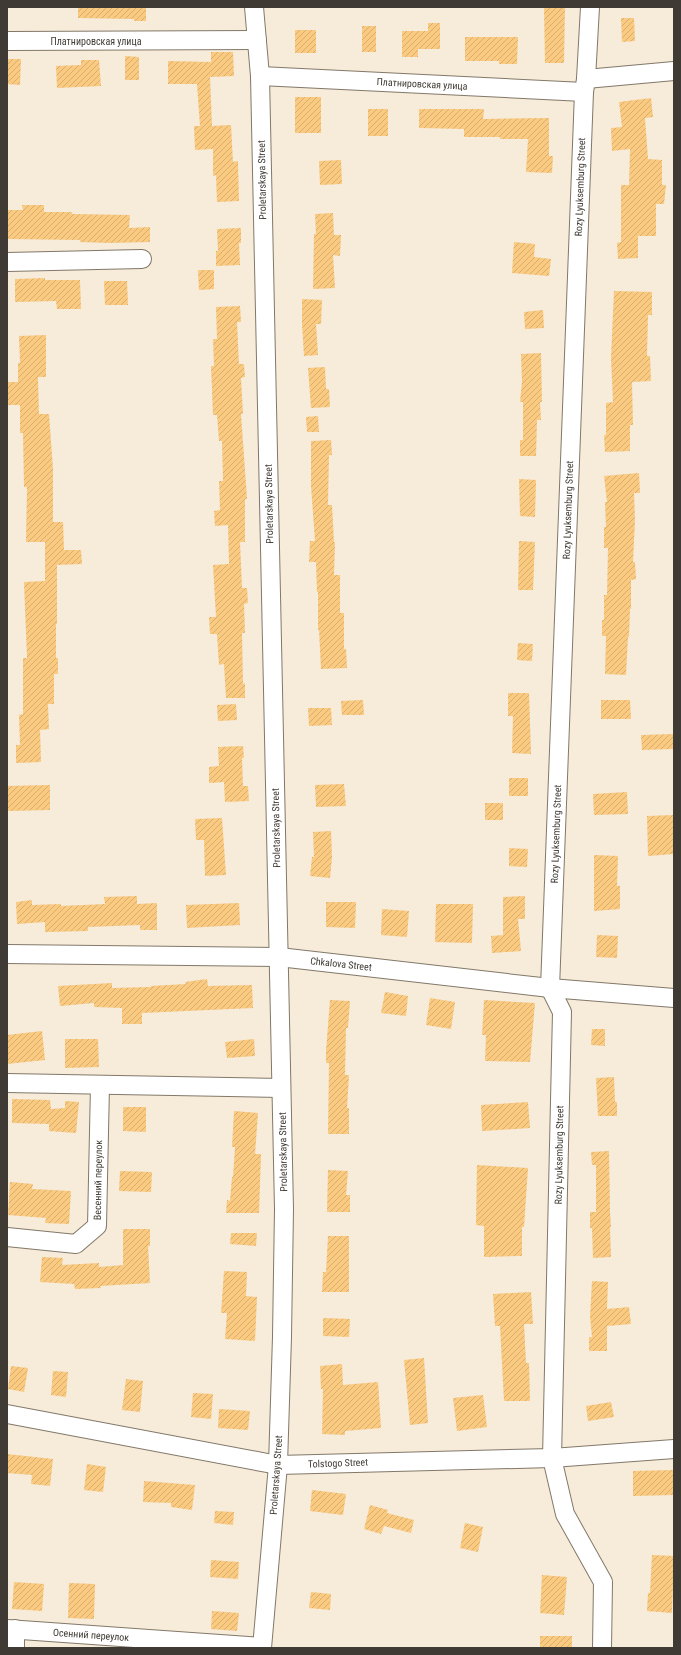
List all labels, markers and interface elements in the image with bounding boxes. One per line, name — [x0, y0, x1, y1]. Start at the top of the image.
street label: Платнировская улица — [51, 36, 142, 47]
street label: Платнировская улица — [376, 76, 468, 92]
street label: Rozy Lyuksemburg Street — [573, 137, 587, 237]
street label: Proletarskaya Street — [256, 140, 268, 220]
street label: Rozy Lyuksemburg Street — [561, 460, 575, 560]
street label: Proletarskaya Street — [263, 464, 275, 544]
street label: Rozy Lyuksemburg Street — [549, 784, 563, 884]
street label: Proletarskaya Street — [270, 788, 282, 868]
street label: Chkalova Street — [310, 955, 372, 973]
street label: Rozy Lyuksemburg Street — [553, 1105, 565, 1205]
street label: Proletarskaya Street — [277, 1112, 289, 1192]
street label: Весенний переулок — [92, 1140, 104, 1220]
street label: Proletarskaya Street — [268, 1435, 284, 1515]
street label: Tolstogo Street — [308, 1456, 368, 1470]
street label: Осенний переулок — [53, 1627, 130, 1643]

